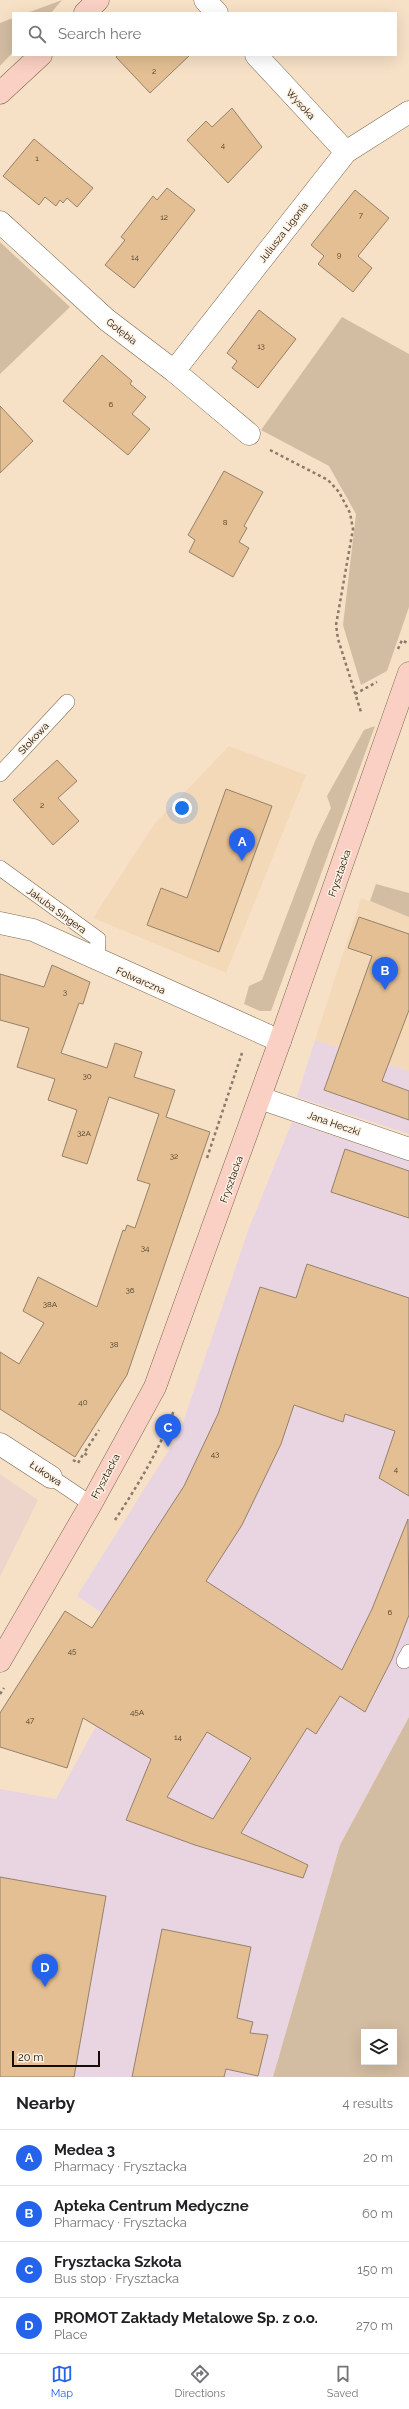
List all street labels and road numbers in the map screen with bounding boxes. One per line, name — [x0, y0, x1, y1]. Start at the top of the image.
street label: Wysoka — [284, 87, 317, 122]
street label: Juliusza Ligonia — [257, 200, 310, 264]
street label: Gołębia — [104, 316, 139, 347]
street label: Stokowa — [16, 720, 51, 757]
street label: Frysztacka — [326, 848, 353, 898]
street label: Jakuba Singera — [25, 885, 89, 936]
street label: Folwarczna — [115, 965, 167, 996]
street label: Jana Heczki — [306, 1109, 362, 1138]
street label: Frysztacka — [218, 1154, 245, 1204]
street label: Frysztacka — [89, 1452, 122, 1500]
street label: Łukowa — [28, 1459, 64, 1488]

